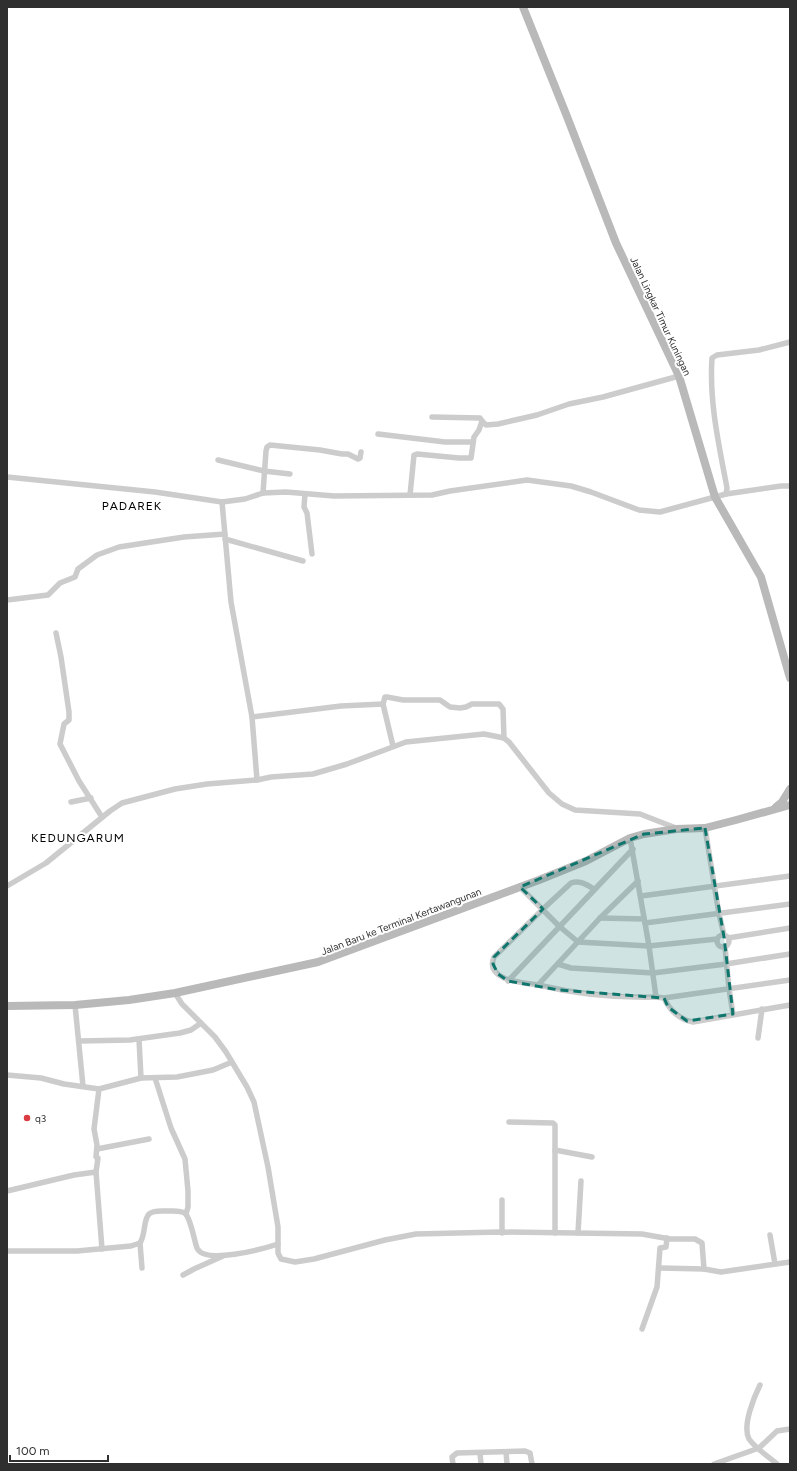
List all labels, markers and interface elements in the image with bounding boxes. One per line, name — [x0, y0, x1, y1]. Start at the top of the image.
street label: Jalan Lingkar Timur Kuningan — [627, 255, 694, 378]
district label: PADAREK — [102, 499, 162, 513]
district label: KEDUNGARUM — [31, 831, 125, 845]
street label: Jalan Baru ke Terminal Kertawangunan — [319, 885, 484, 958]
place label: q3 — [35, 1112, 46, 1125]
marker: q3 — [22, 1113, 32, 1123]
scale bar — [10, 1437, 108, 1463]
text: 100 m — [16, 1444, 50, 1458]

